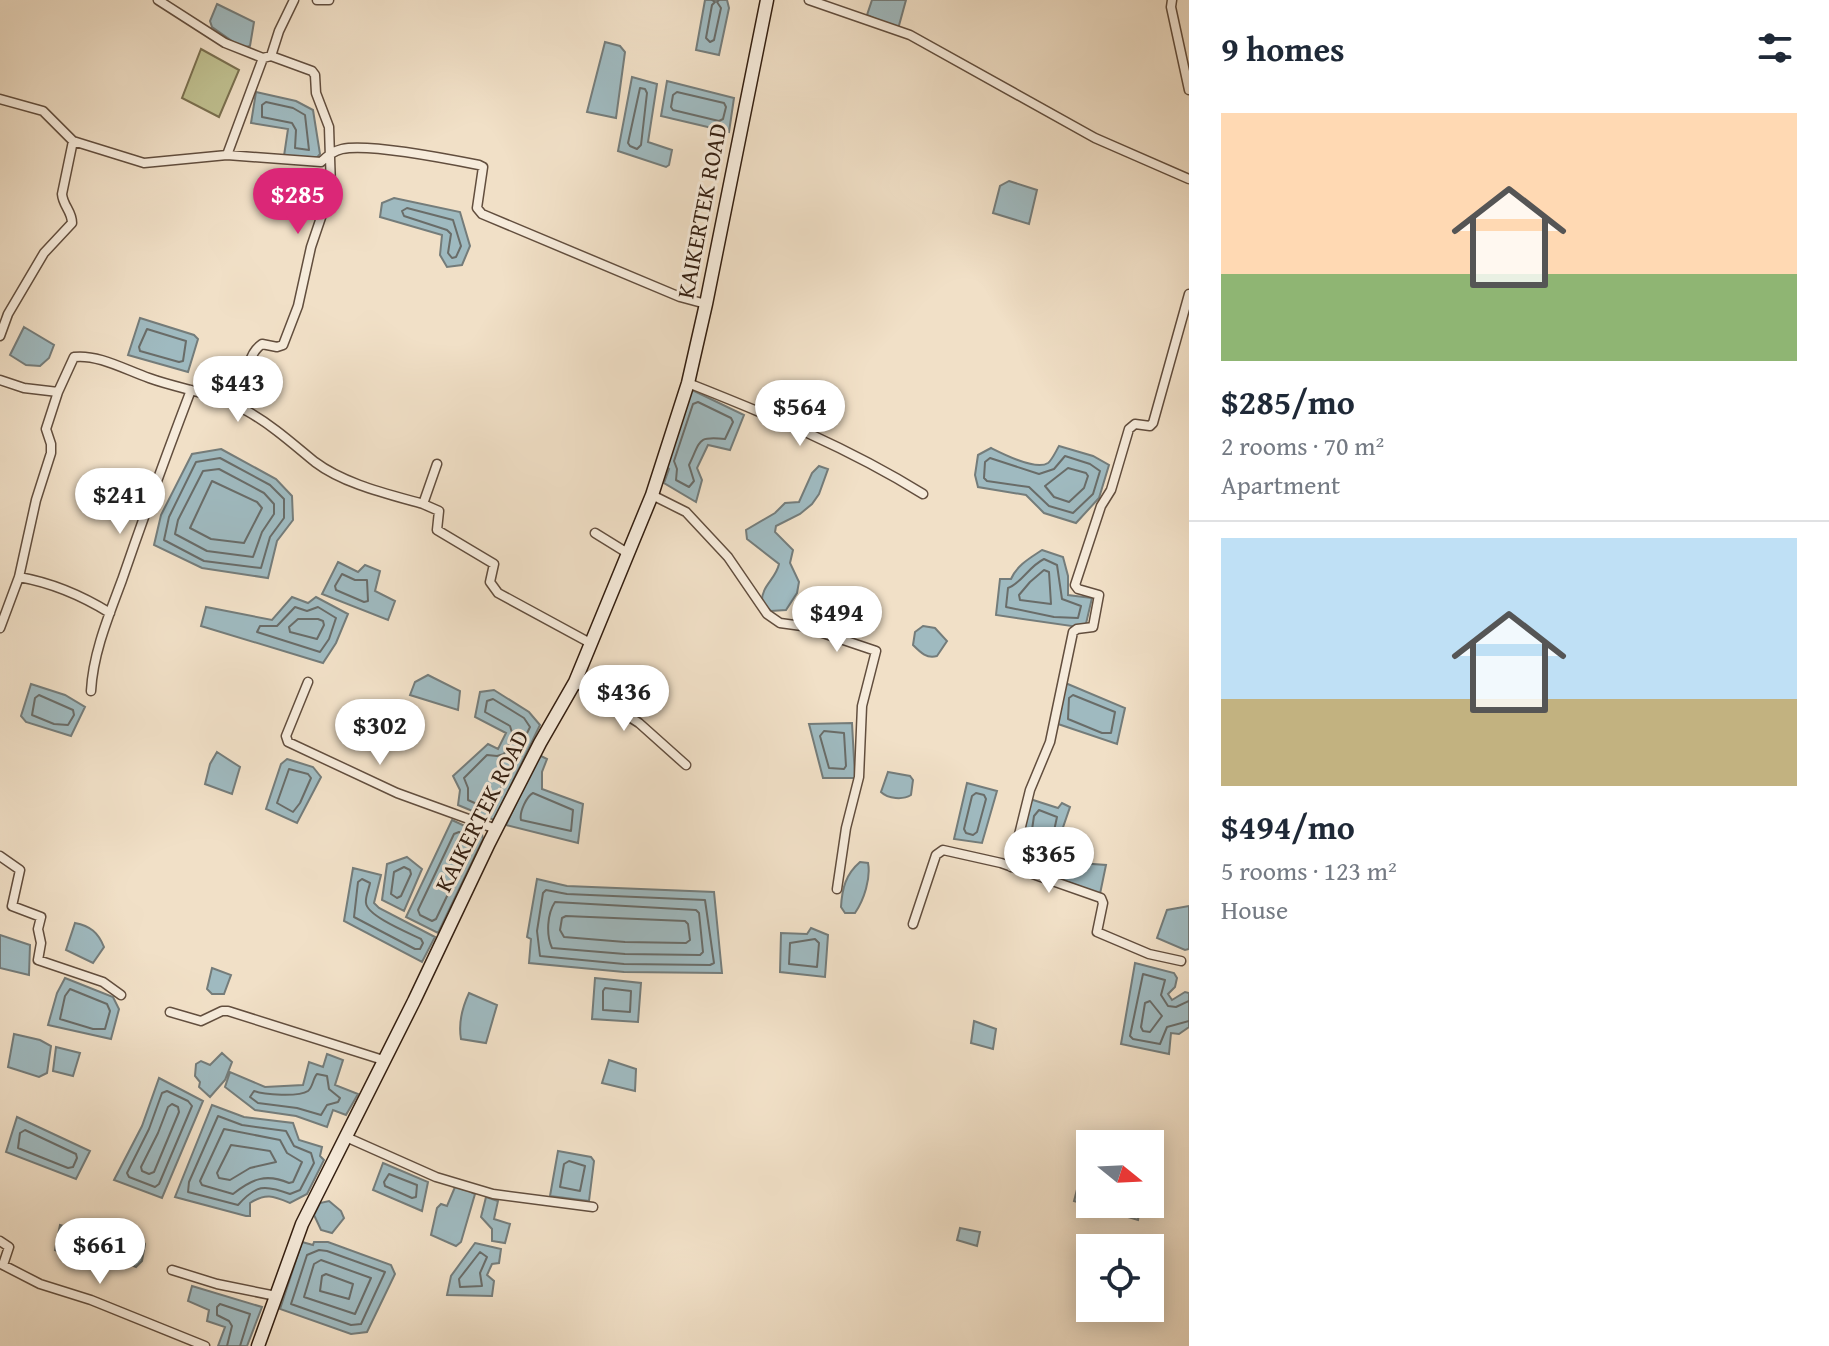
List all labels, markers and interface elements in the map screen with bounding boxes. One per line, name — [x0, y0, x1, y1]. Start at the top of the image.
text: 9 homes — [1221, 24, 1345, 73]
icon: filters — [1753, 26, 1797, 70]
street label: KAIKERTEK ROAD — [667, 120, 736, 301]
icon: home — [1437, 165, 1581, 309]
pin: $285 — [251, 168, 345, 236]
text: $285 — [271, 174, 325, 213]
pin: $443 — [191, 356, 285, 424]
text: $443 — [211, 362, 265, 401]
text: $285/mo — [1221, 377, 1355, 426]
pin: $564 — [753, 380, 847, 448]
text: $564 — [773, 386, 827, 425]
text: 2 rooms · 70 m² — [1221, 426, 1384, 465]
text: Apartment — [1221, 465, 1340, 504]
pin: $241 — [73, 468, 167, 536]
text: $241 — [93, 474, 147, 513]
pin: $494 — [790, 586, 884, 654]
icon: home — [1437, 590, 1581, 734]
text: $494 — [810, 592, 864, 631]
pin: $436 — [577, 665, 671, 733]
text: $436 — [597, 671, 651, 710]
pin: $302 — [333, 699, 427, 767]
text: $302 — [353, 705, 407, 744]
street label: KAIKERTEK ROAD — [426, 724, 537, 898]
text: $494/mo — [1221, 802, 1355, 851]
pin: $365 — [1002, 827, 1096, 895]
text: $365 — [1022, 833, 1076, 872]
text: 5 rooms · 123 m² — [1221, 851, 1397, 890]
text: House — [1221, 890, 1288, 929]
north arrow — [1076, 1130, 1164, 1218]
map controls — [1076, 1130, 1164, 1322]
pin: $661 — [53, 1218, 147, 1286]
text: $661 — [73, 1224, 127, 1263]
button: locate — [1076, 1234, 1164, 1322]

